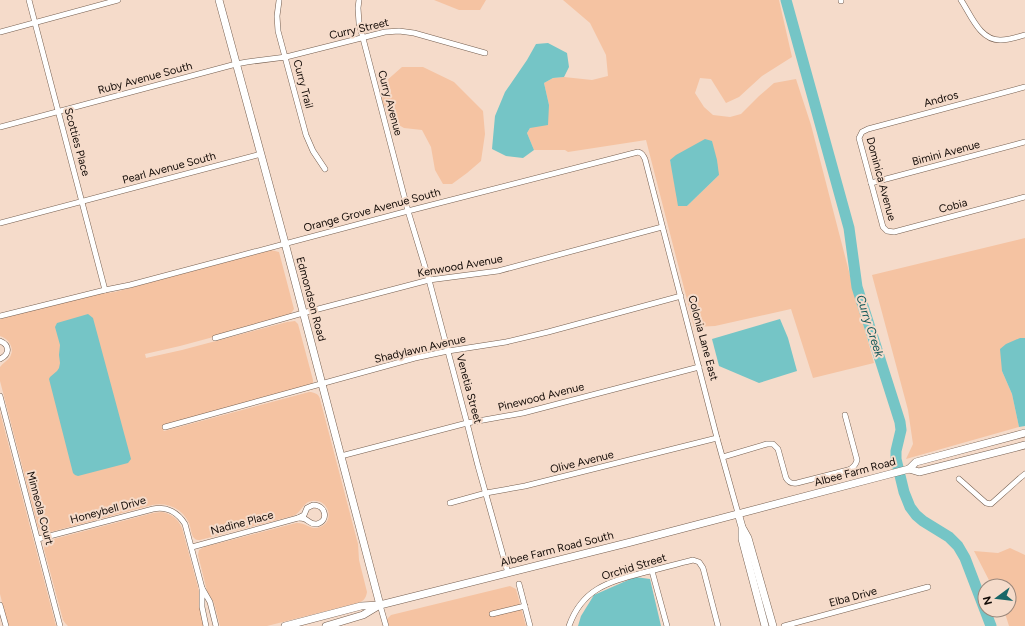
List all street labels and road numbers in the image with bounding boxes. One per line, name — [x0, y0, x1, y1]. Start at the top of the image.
street label: Curry Street — [328, 16, 390, 42]
street label: Curry Trail — [290, 58, 316, 110]
street label: Ruby Avenue South — [96, 59, 194, 97]
street label: Curry Avenue — [375, 69, 405, 137]
street label: Andros — [922, 88, 960, 110]
street label: Scotties Place — [62, 106, 92, 178]
street label: Dominica Avenue — [864, 136, 898, 222]
street label: Bimini Avenue — [911, 138, 981, 168]
street label: Pearl Avenue South — [121, 149, 217, 187]
street label: Orange Grove Avenue South — [302, 185, 442, 235]
street label: Cobia — [937, 196, 969, 216]
street label: Kenwood Avenue — [416, 252, 504, 280]
street label: Edmondson Road — [293, 255, 329, 343]
street label: Colonia Lane East — [685, 294, 721, 382]
street label: Shadylawn Avenue — [373, 332, 467, 366]
street label: Venetia Street — [454, 353, 484, 425]
street label: Pinewood Avenue — [496, 380, 586, 414]
street label: Olive Avenue — [549, 448, 615, 476]
street label: Albee Farm Road — [813, 455, 897, 489]
street label: Minneola Court — [24, 470, 56, 546]
street label: Honeybell Drive — [69, 494, 147, 526]
street label: Nadine Place — [209, 508, 275, 538]
street label: Albee Farm Road South — [499, 529, 615, 569]
street label: Orchid Street — [600, 551, 668, 583]
street label: Elba Drive — [828, 584, 878, 610]

